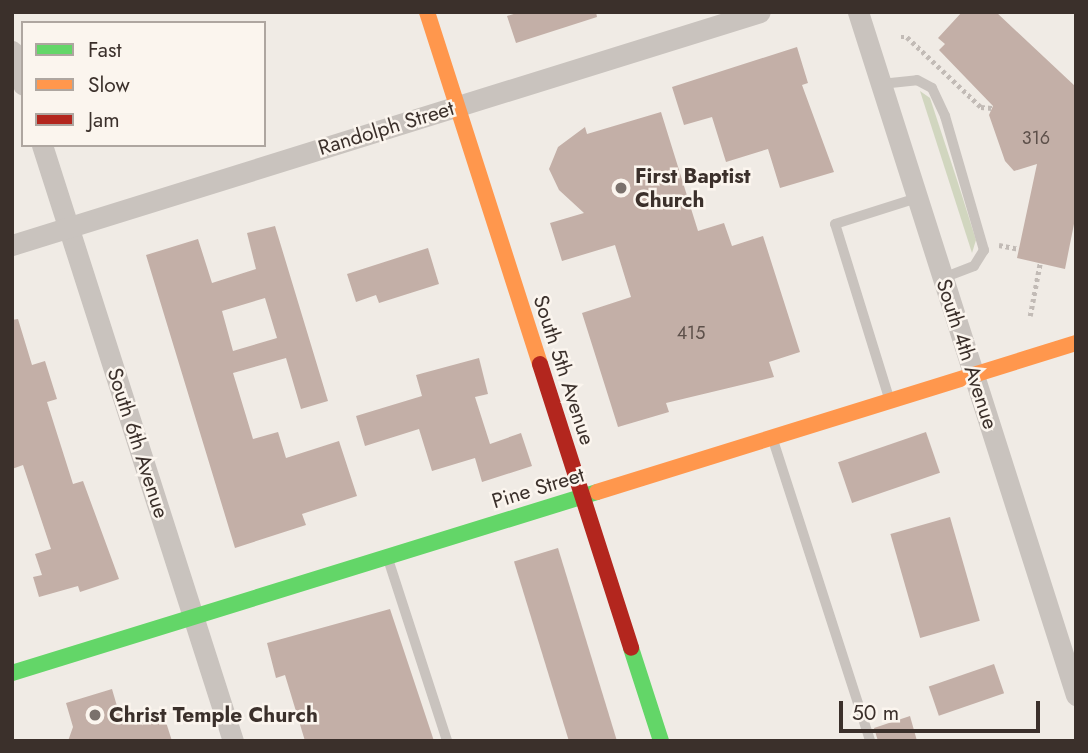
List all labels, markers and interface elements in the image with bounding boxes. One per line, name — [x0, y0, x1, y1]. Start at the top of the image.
legend — [21, 21, 266, 147]
text: Fast — [88, 35, 121, 65]
text: Slow — [88, 70, 130, 100]
street label: Randolph Street — [315, 95, 457, 161]
text: Jam — [88, 105, 120, 135]
house number: 316 — [1022, 127, 1050, 149]
place label: First Baptist Church — [635, 163, 751, 213]
marker: First Baptist Church — [613, 180, 629, 196]
street label: South 4th Avenue — [931, 276, 1003, 432]
street label: South 5th Avenue — [528, 292, 600, 448]
house number: 415 — [677, 322, 705, 344]
street label: South 6th Avenue — [102, 365, 174, 521]
street label: Pine Street — [489, 462, 587, 514]
scale bar — [843, 686, 1044, 730]
text: 50 m — [852, 698, 899, 728]
place label: Christ Temple Church — [109, 702, 318, 728]
marker: Christ Temple Church — [87, 707, 103, 723]

